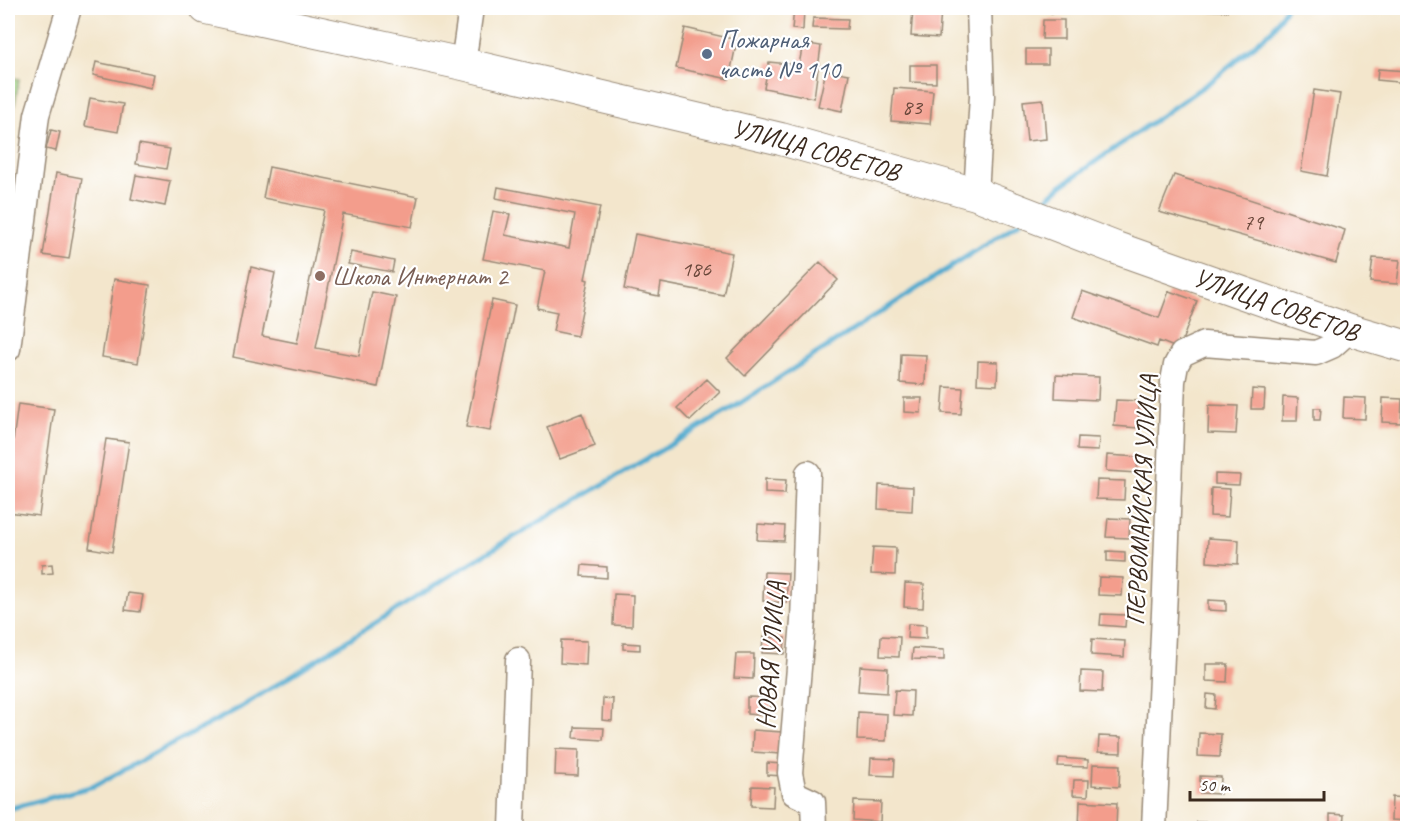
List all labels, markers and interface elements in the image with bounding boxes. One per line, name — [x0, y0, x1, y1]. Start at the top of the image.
place label: Пожарная часть № 110 — [719, 23, 843, 86]
marker: Пожарная часть № 110 — [700, 47, 714, 61]
house number: 83 — [902, 93, 924, 121]
street label: УЛИЦА СОВЕТОВ — [729, 112, 906, 189]
house number: 79 — [1243, 208, 1265, 236]
house number: 186 — [681, 255, 712, 283]
place label: Школа Интернат 2 — [332, 260, 510, 293]
street label: УЛИЦА СОВЕТОВ — [1189, 261, 1365, 349]
marker: Школа Интернат 2 — [313, 269, 327, 283]
street label: ПЕРВОМАЙСКАЯ УЛИЦА — [1118, 373, 1165, 626]
street label: НОВАЯ УЛИЦА — [749, 579, 792, 730]
scale bar — [1190, 764, 1324, 802]
text: 50 m — [1199, 774, 1232, 796]

